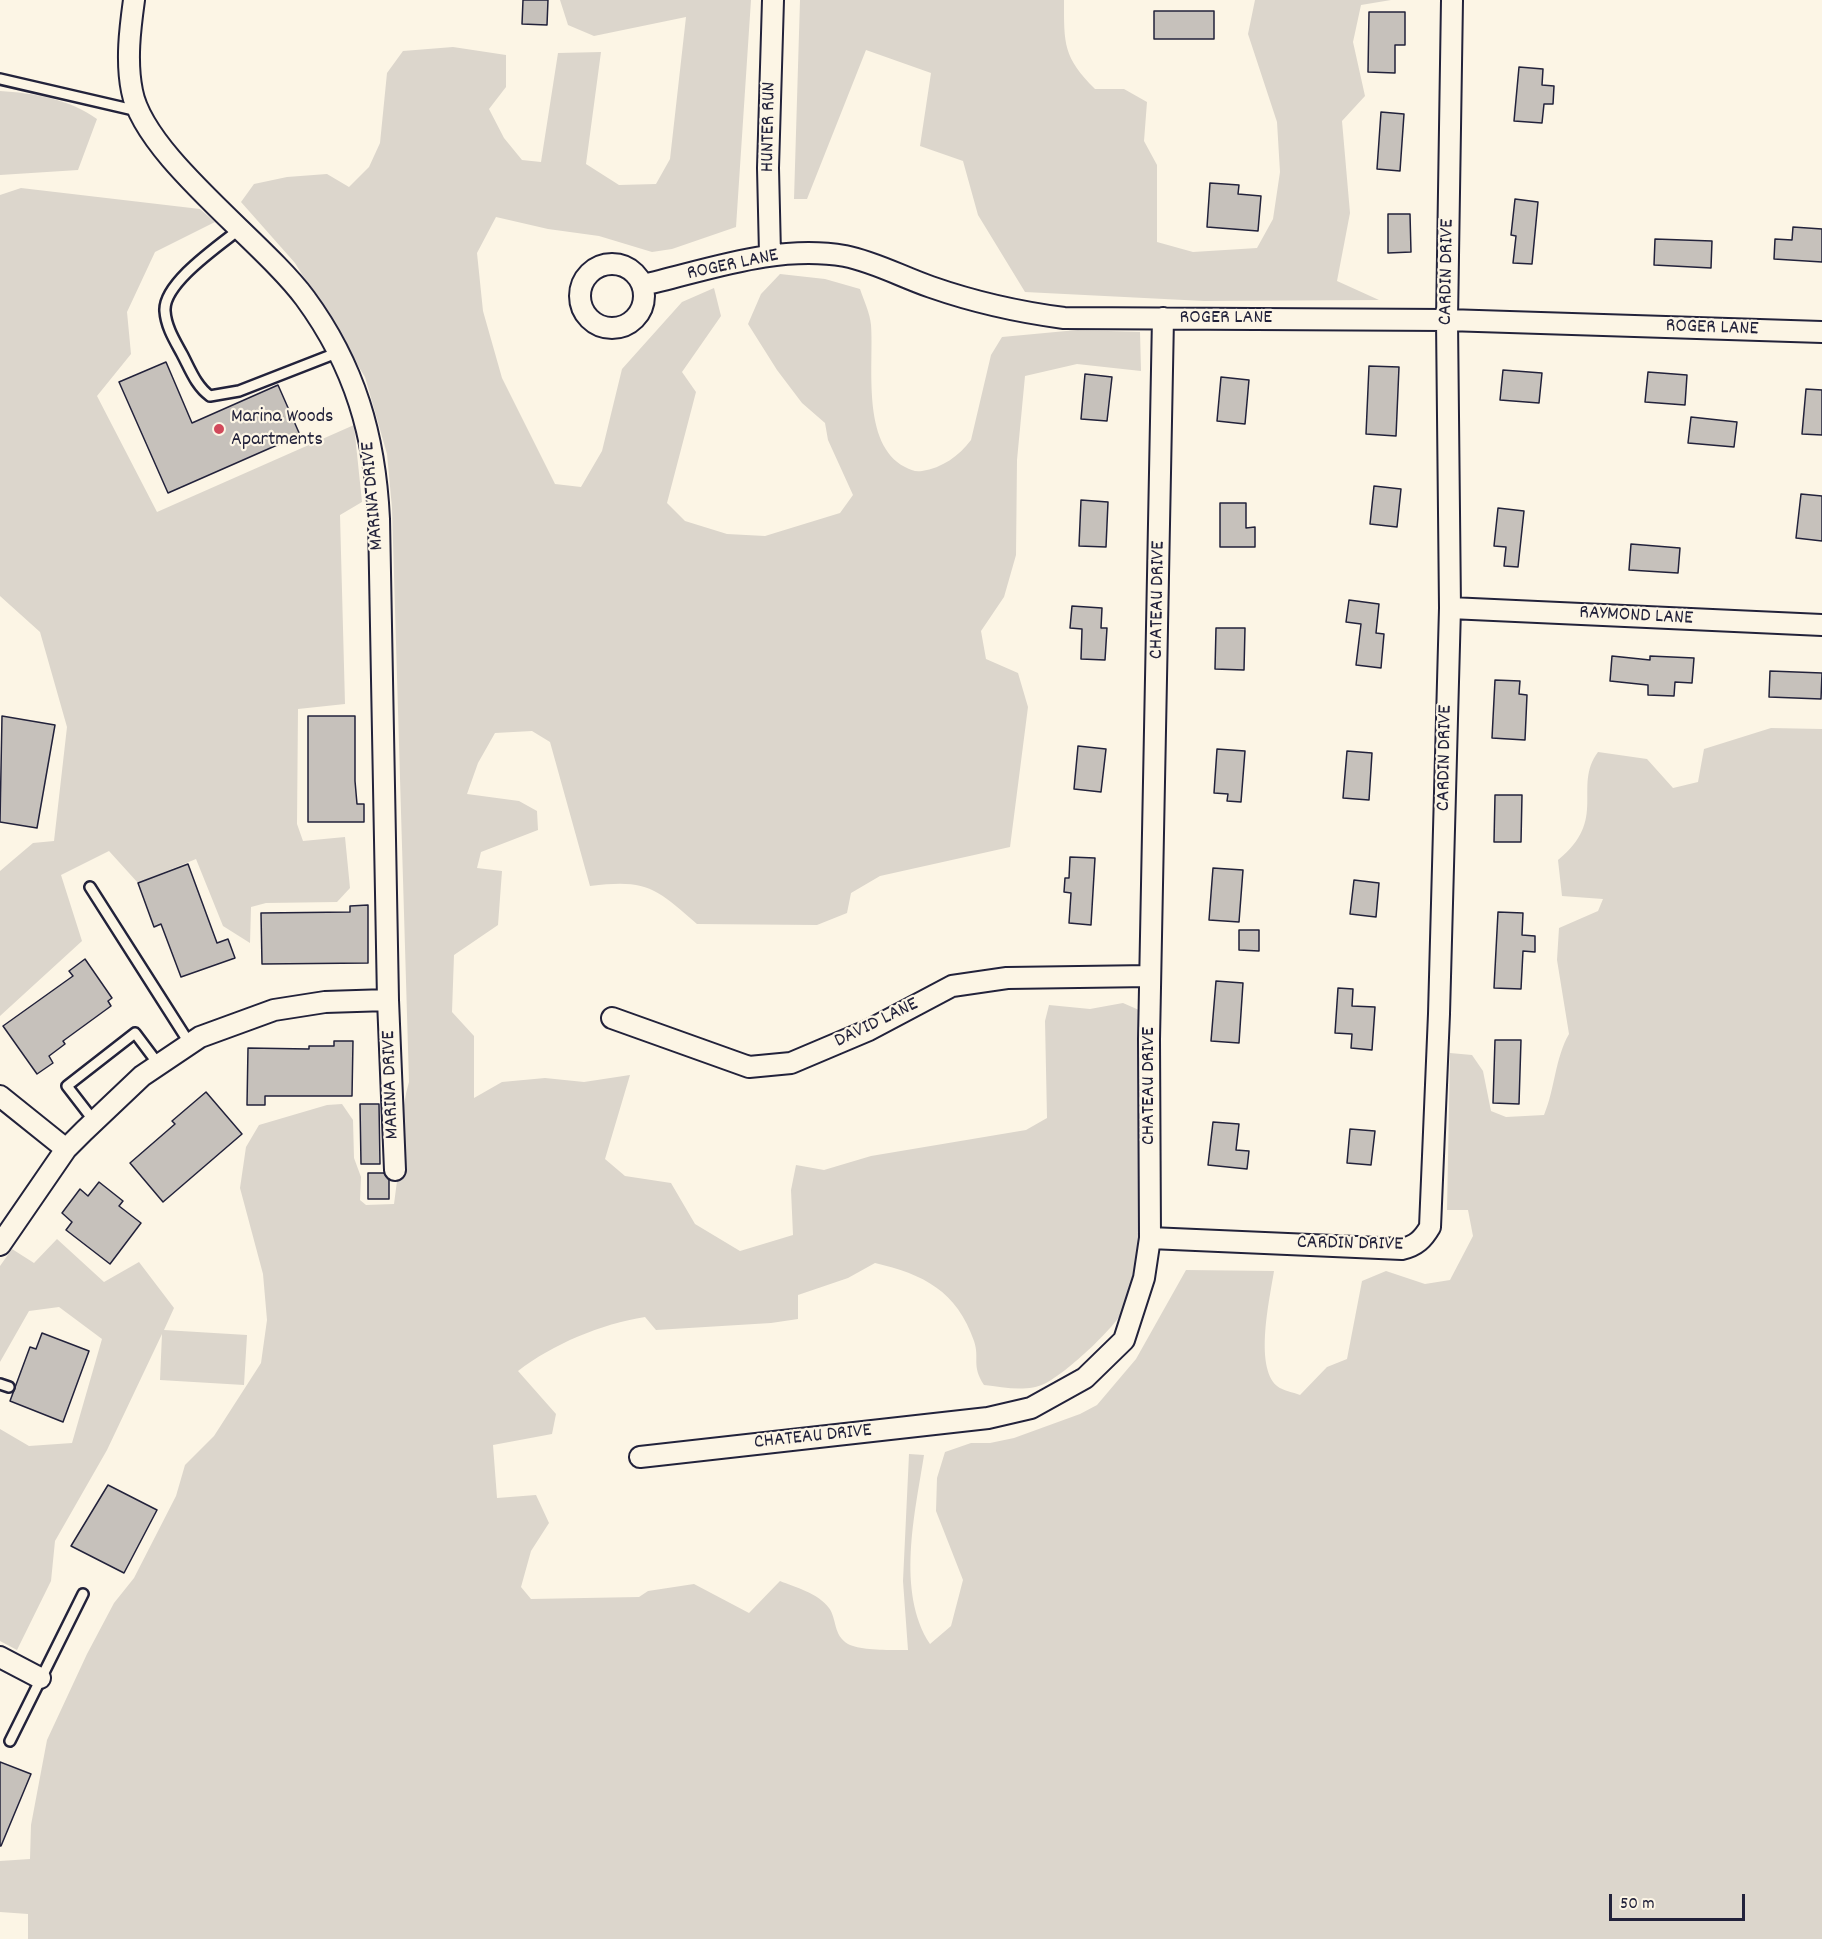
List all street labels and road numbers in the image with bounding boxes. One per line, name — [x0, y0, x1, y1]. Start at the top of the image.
street label: HUNTER RUN — [757, 82, 783, 172]
street label: CARDIN DRIVE — [1435, 219, 1461, 325]
street label: ROGER LANE — [685, 245, 781, 287]
street label: ROGER LANE — [1180, 307, 1272, 331]
street label: ROGER LANE — [1665, 315, 1759, 343]
street label: MARINA DRIVE — [357, 441, 391, 551]
street label: CHATEAU DRIVE — [1146, 541, 1172, 659]
street label: RAYMOND LANE — [1578, 602, 1694, 632]
street label: CARDIN DRIVE — [1433, 705, 1459, 811]
street label: DAVID LANE — [831, 993, 923, 1055]
street label: CHATEAU DRIVE — [1138, 1027, 1162, 1145]
street label: MARINA DRIVE — [378, 1030, 406, 1140]
street label: CARDIN DRIVE — [1297, 1232, 1403, 1258]
street label: CHATEAU DRIVE — [753, 1420, 873, 1456]

